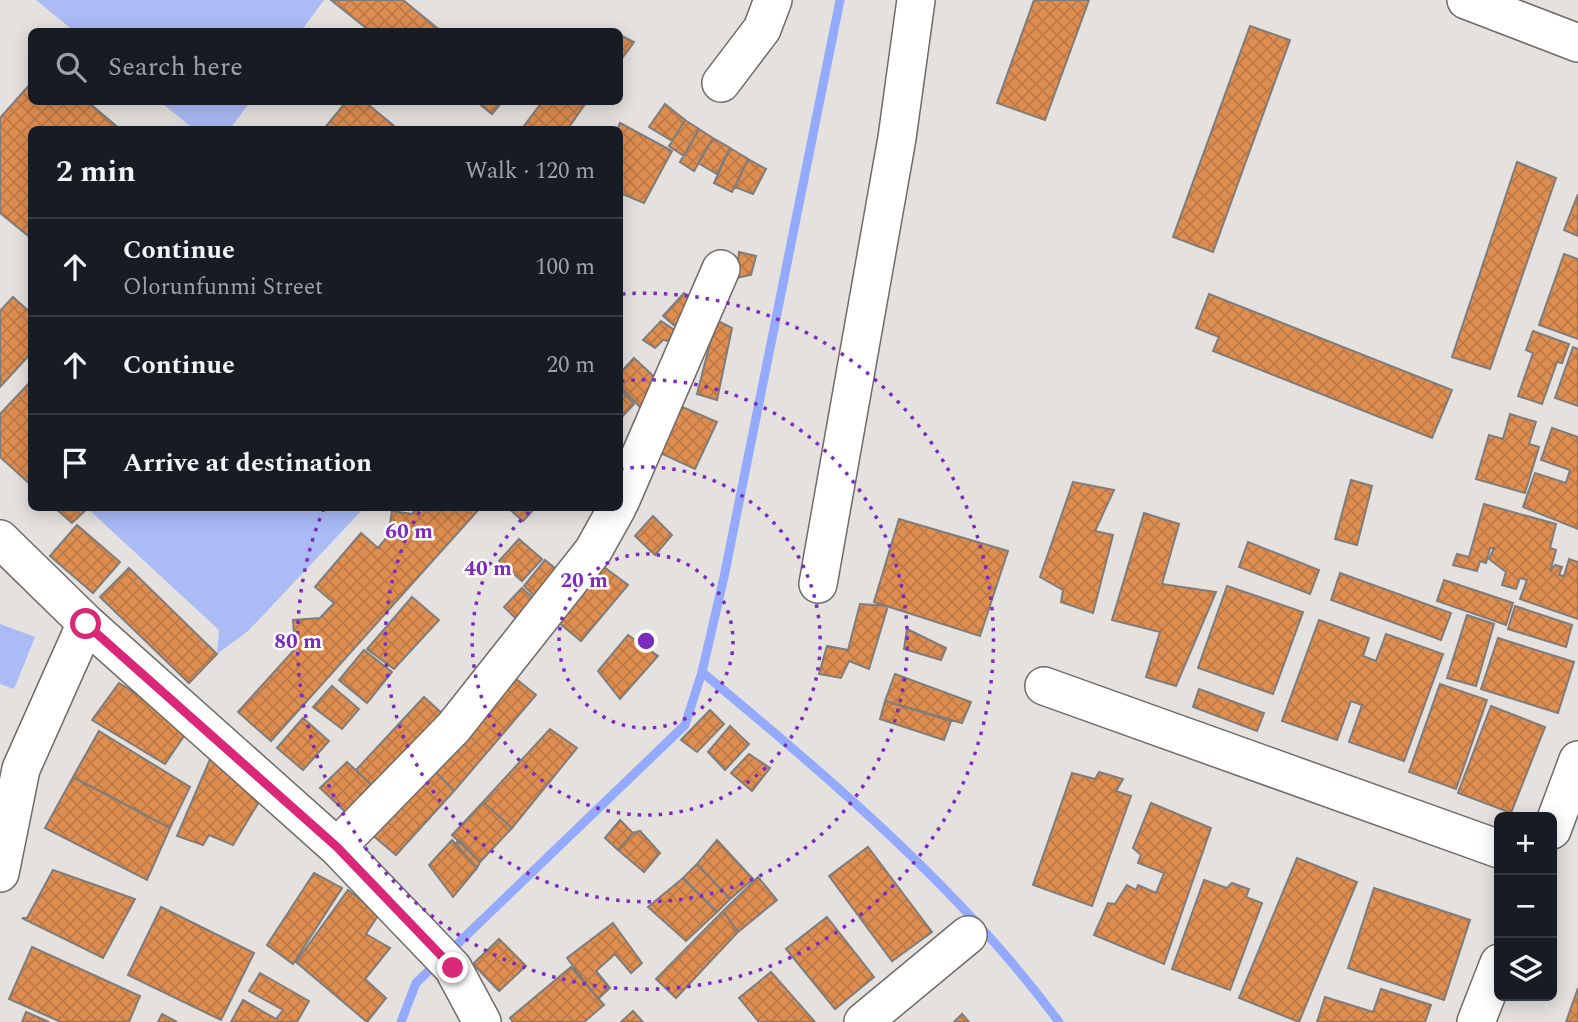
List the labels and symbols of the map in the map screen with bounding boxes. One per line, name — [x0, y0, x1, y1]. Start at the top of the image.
text: 60 m — [385, 516, 433, 548]
text: 40 m — [464, 553, 512, 585]
text: 20 m — [560, 565, 608, 597]
route start — [70, 608, 101, 639]
text: 80 m — [274, 626, 322, 658]
centre of rings — [634, 629, 658, 653]
route end — [437, 952, 468, 983]

